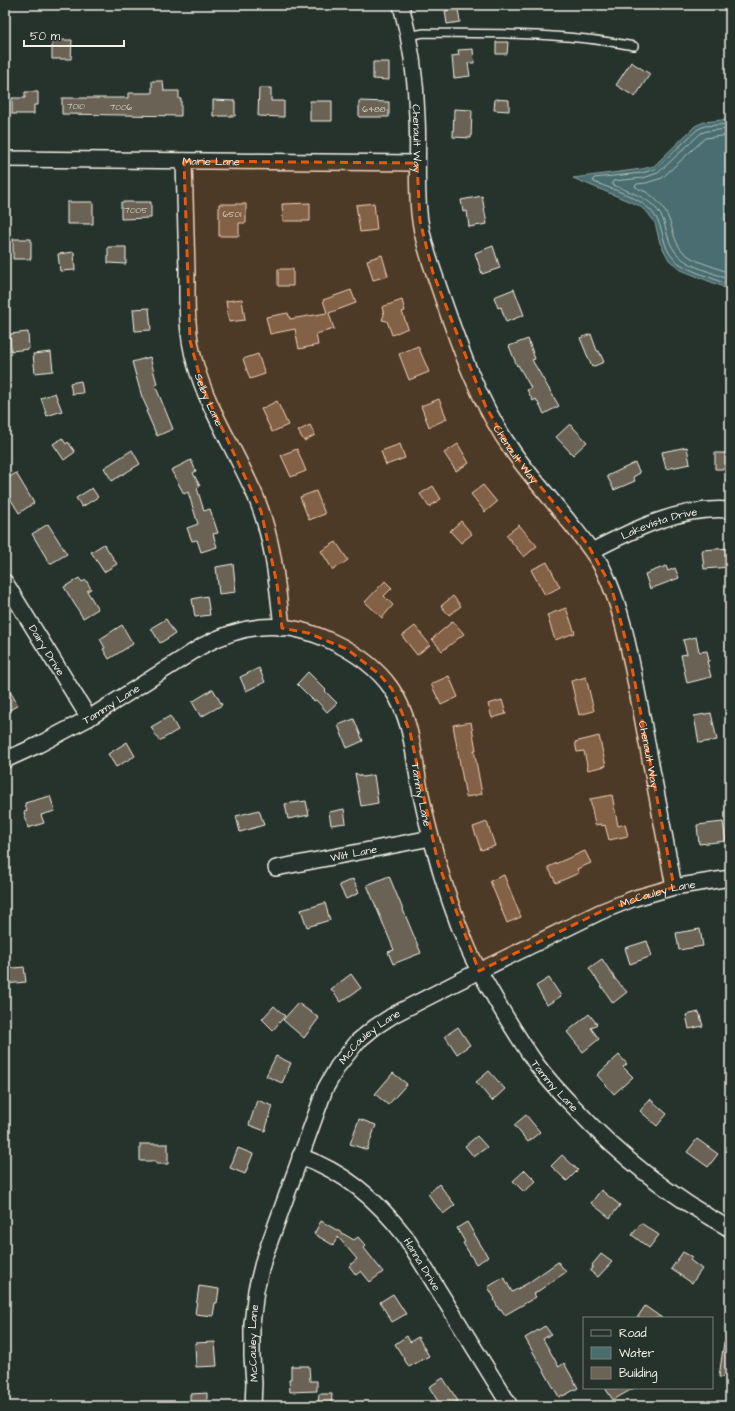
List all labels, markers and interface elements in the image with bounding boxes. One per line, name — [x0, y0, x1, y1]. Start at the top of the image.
scale bar — [24, 22, 124, 48]
text: 50 m — [30, 28, 61, 45]
house number: 7010 — [67, 100, 85, 113]
house number: 7006 — [110, 101, 133, 114]
house number: 6488 — [362, 103, 386, 116]
street label: Chenault Way — [409, 104, 425, 173]
street label: Marie Lane — [182, 153, 240, 169]
house number: 7005 — [124, 204, 148, 217]
house number: 6501 — [223, 208, 241, 221]
street label: Selby Lane — [191, 371, 227, 429]
street label: Chenault Way — [490, 422, 542, 487]
street label: Lakevista Drive — [618, 504, 698, 543]
street label: Dairy Drive — [26, 622, 69, 679]
street label: Tammy Lane — [80, 680, 142, 728]
street label: Chenault Way — [635, 719, 663, 790]
street label: Tammy Lane — [408, 761, 435, 828]
street label: Wilt Lane — [329, 841, 378, 865]
street label: McCauley Lane — [617, 876, 696, 911]
street label: McCauley Lane — [335, 1005, 403, 1067]
street label: Tammy Lane — [528, 1057, 582, 1115]
street label: Hanna Drive — [400, 1235, 445, 1294]
street label: McCauley Lane — [245, 1303, 262, 1383]
legend — [583, 1317, 713, 1389]
text: Road — [619, 1325, 647, 1342]
text: Water — [619, 1345, 655, 1362]
text: Building — [619, 1365, 657, 1383]

